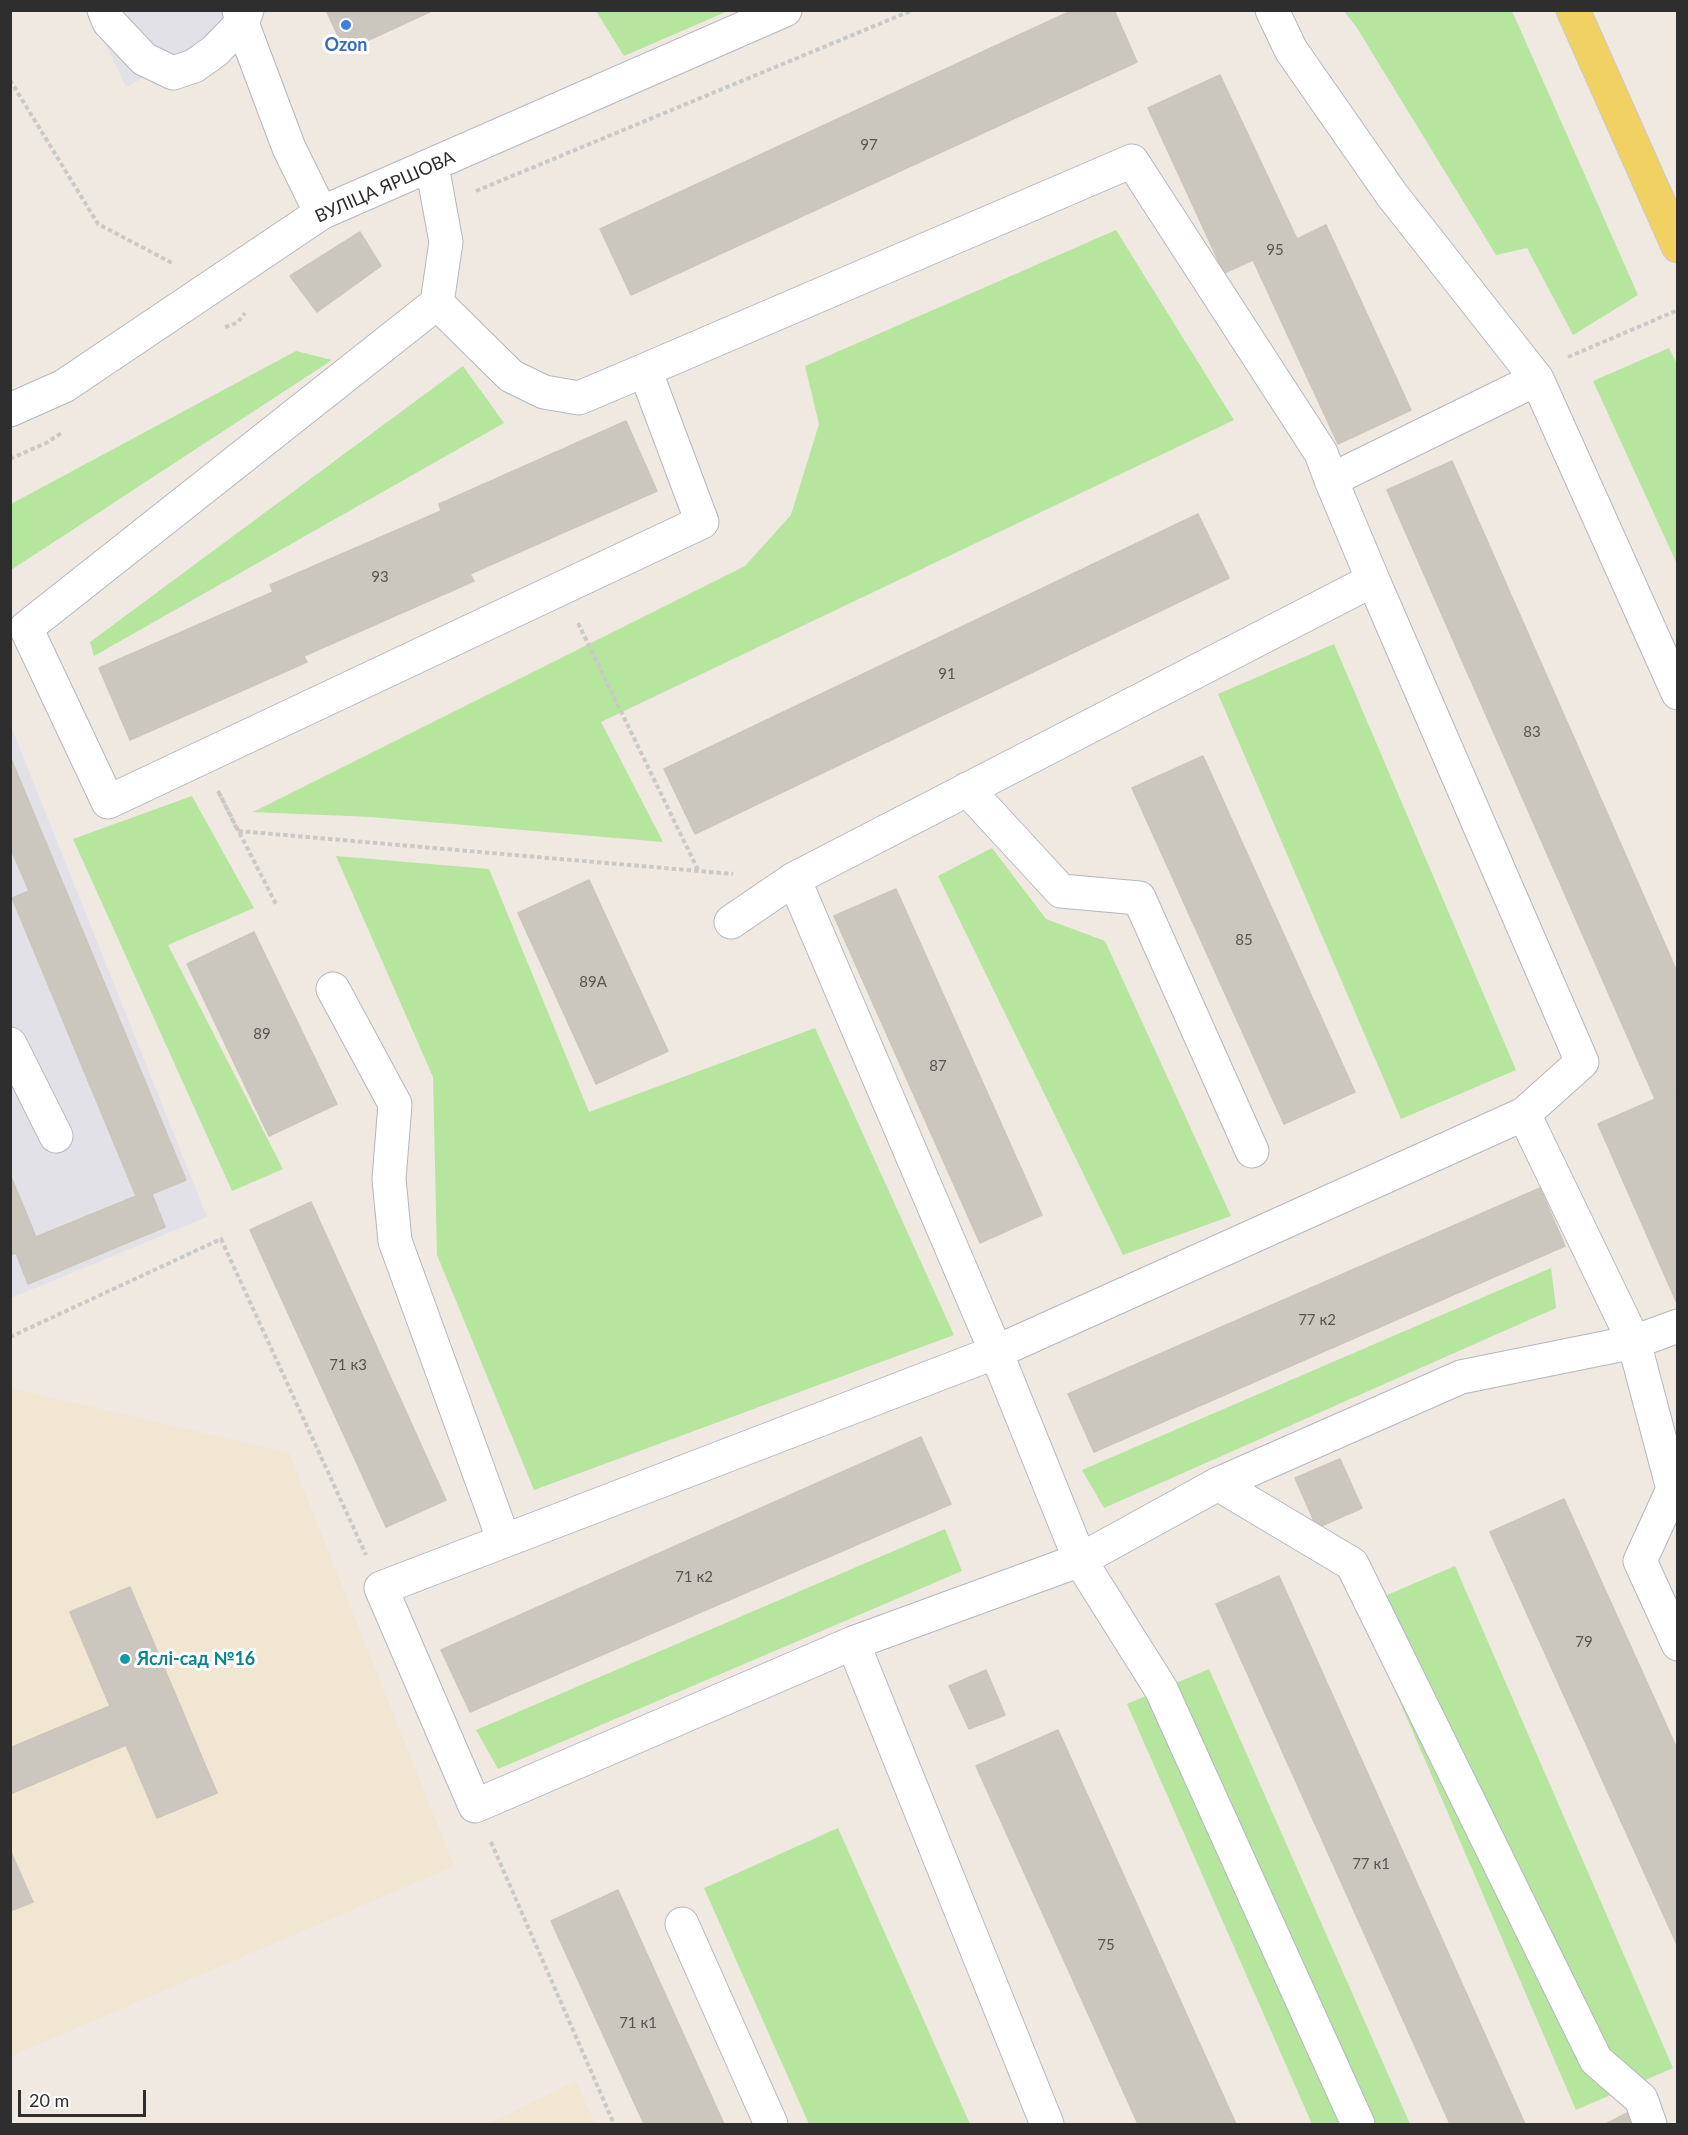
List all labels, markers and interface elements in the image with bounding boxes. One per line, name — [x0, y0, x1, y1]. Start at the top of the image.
marker: Ozon — [339, 18, 353, 32]
place label: Ozon — [325, 34, 367, 56]
house number: 97 — [860, 136, 878, 154]
street label: ВУЛІЦА ЯРШОВА — [312, 146, 458, 228]
house number: 95 — [1266, 241, 1284, 259]
house number: 93 — [371, 568, 389, 586]
house number: 91 — [938, 665, 956, 683]
house number: 83 — [1523, 723, 1541, 741]
house number: 85 — [1235, 931, 1253, 949]
house number: 89А — [579, 973, 607, 991]
house number: 89 — [253, 1025, 271, 1043]
house number: 87 — [929, 1057, 947, 1075]
house number: 77 к2 — [1298, 1311, 1336, 1329]
house number: 71 к3 — [329, 1356, 367, 1374]
house number: 71 к2 — [675, 1568, 713, 1586]
house number: 79 — [1575, 1633, 1593, 1651]
place label: Яслі-сад №16 — [137, 1648, 255, 1670]
marker: Яслі-сад №16 — [118, 1652, 132, 1666]
house number: 77 к1 — [1352, 1855, 1390, 1873]
house number: 75 — [1097, 1936, 1115, 1954]
house number: 71 к1 — [619, 2014, 657, 2032]
scale bar — [21, 2078, 148, 2116]
text: 20 m — [29, 2089, 69, 2111]

